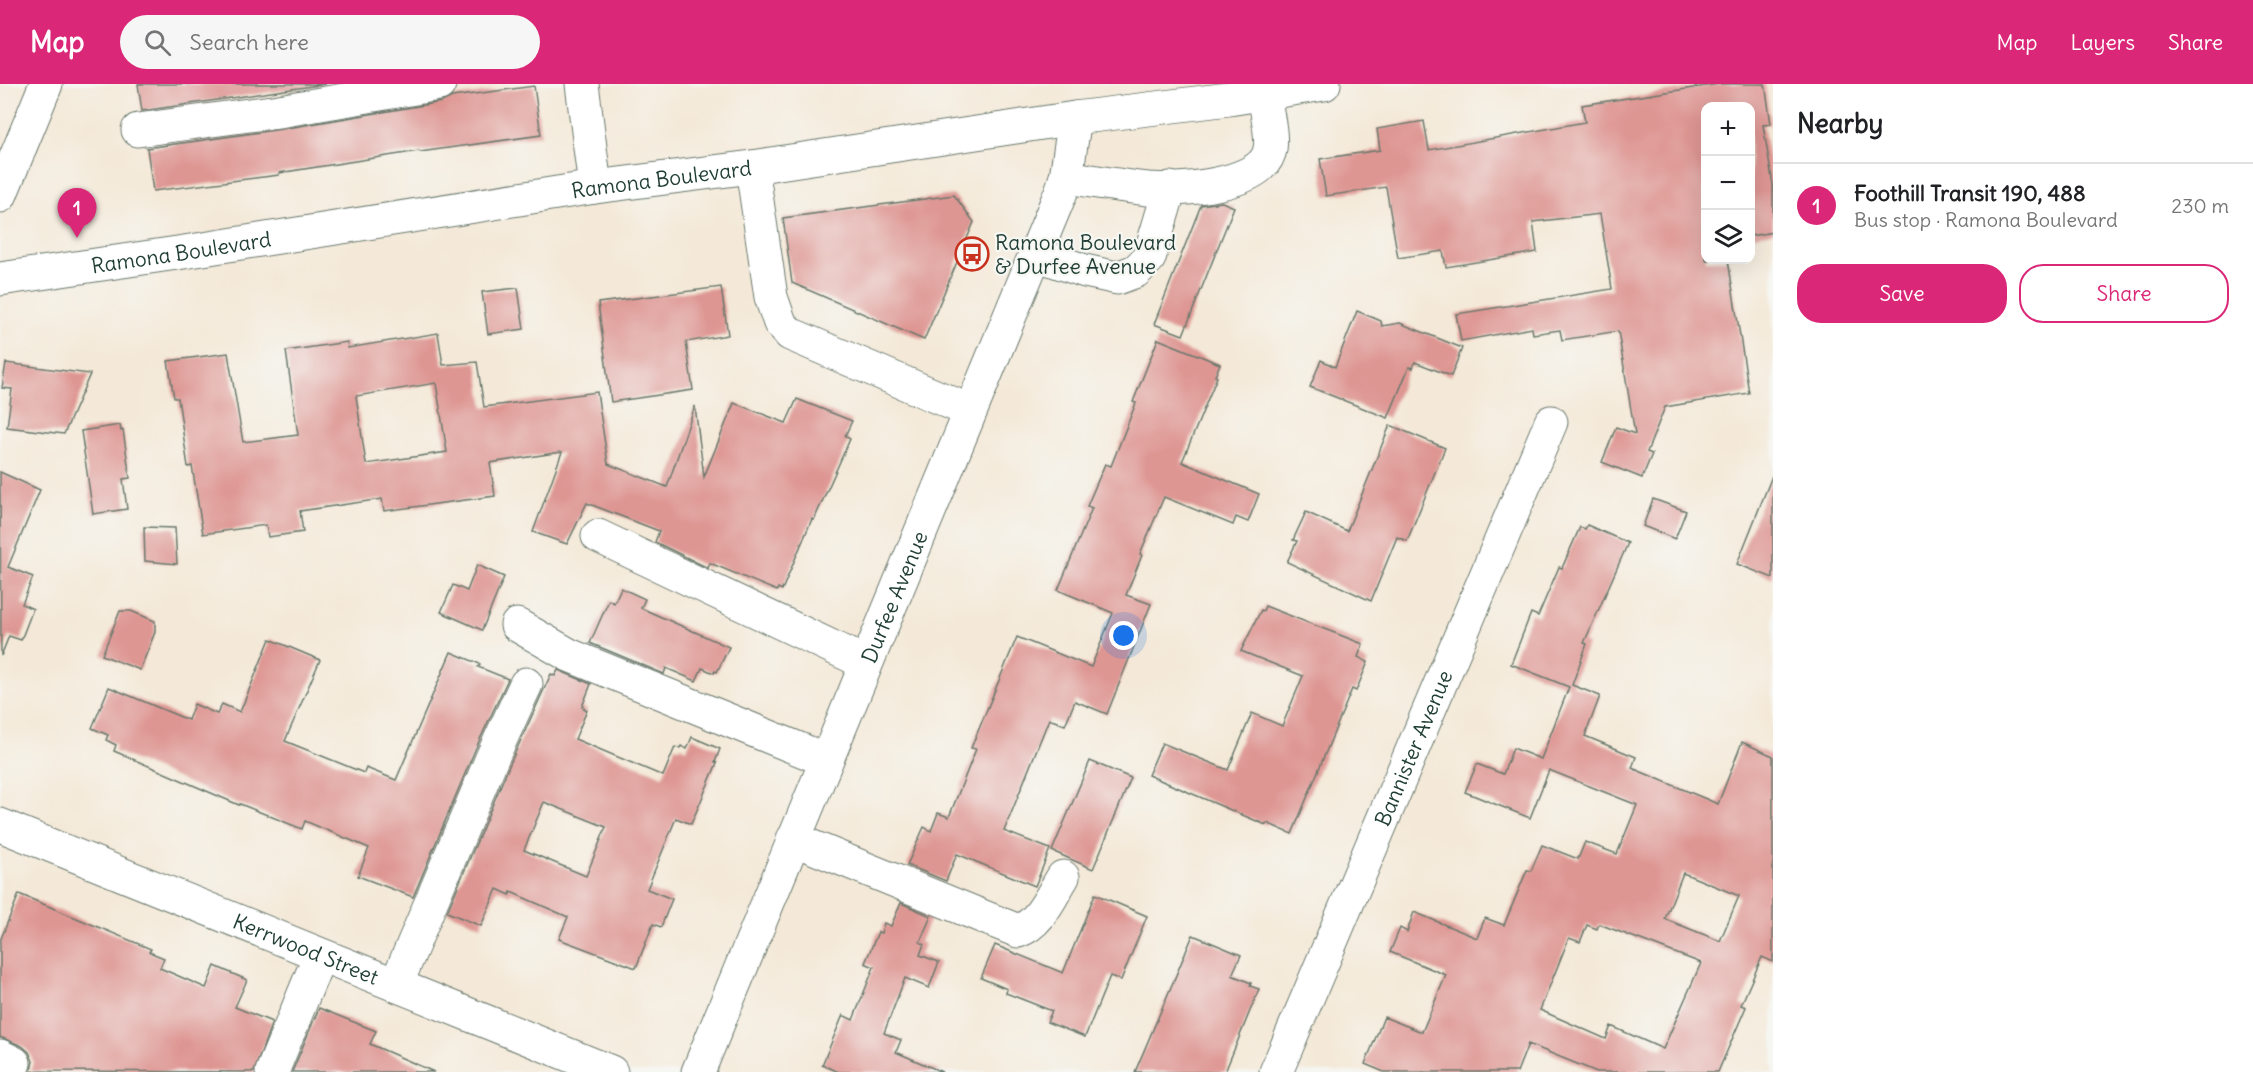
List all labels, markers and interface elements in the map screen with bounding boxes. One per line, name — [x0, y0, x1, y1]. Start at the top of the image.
search box — [120, 15, 540, 69]
text: Map — [30, 24, 84, 60]
icon: search — [141, 26, 174, 59]
text: Search here — [189, 28, 309, 56]
text: Map — [1997, 29, 2037, 56]
text: Layers — [2070, 29, 2135, 56]
text: Share — [2168, 29, 2223, 56]
map controls — [1701, 102, 1755, 264]
button: + — [1701, 102, 1755, 156]
text: Nearby — [1797, 107, 1883, 140]
street label: Ramona Boulevard — [569, 154, 753, 204]
button: − — [1701, 156, 1755, 210]
text: Foothill Transit 190, 488 — [1854, 179, 2086, 207]
pin: 1 — [58, 188, 97, 238]
text: 1 — [1813, 193, 1820, 218]
text: 230 m — [2171, 193, 2229, 218]
text: Bus stop · Ramona Boulevard — [1854, 207, 2118, 232]
button: layers — [1701, 210, 1755, 264]
street label: Ramona Boulevard — [89, 225, 273, 279]
place label: Ramona Boulevard & Durfee Avenue — [995, 229, 1176, 280]
bus stop icon: Ramona Boulevard & Durfee Avenue — [954, 236, 990, 272]
button: Save — [1797, 264, 2007, 323]
button: Share — [2019, 264, 2229, 323]
street label: Durfee Avenue — [855, 527, 933, 667]
your location — [1109, 621, 1138, 650]
street label: Bannister Avenue — [1368, 666, 1458, 830]
street label: Kerrwood Street — [229, 907, 383, 990]

